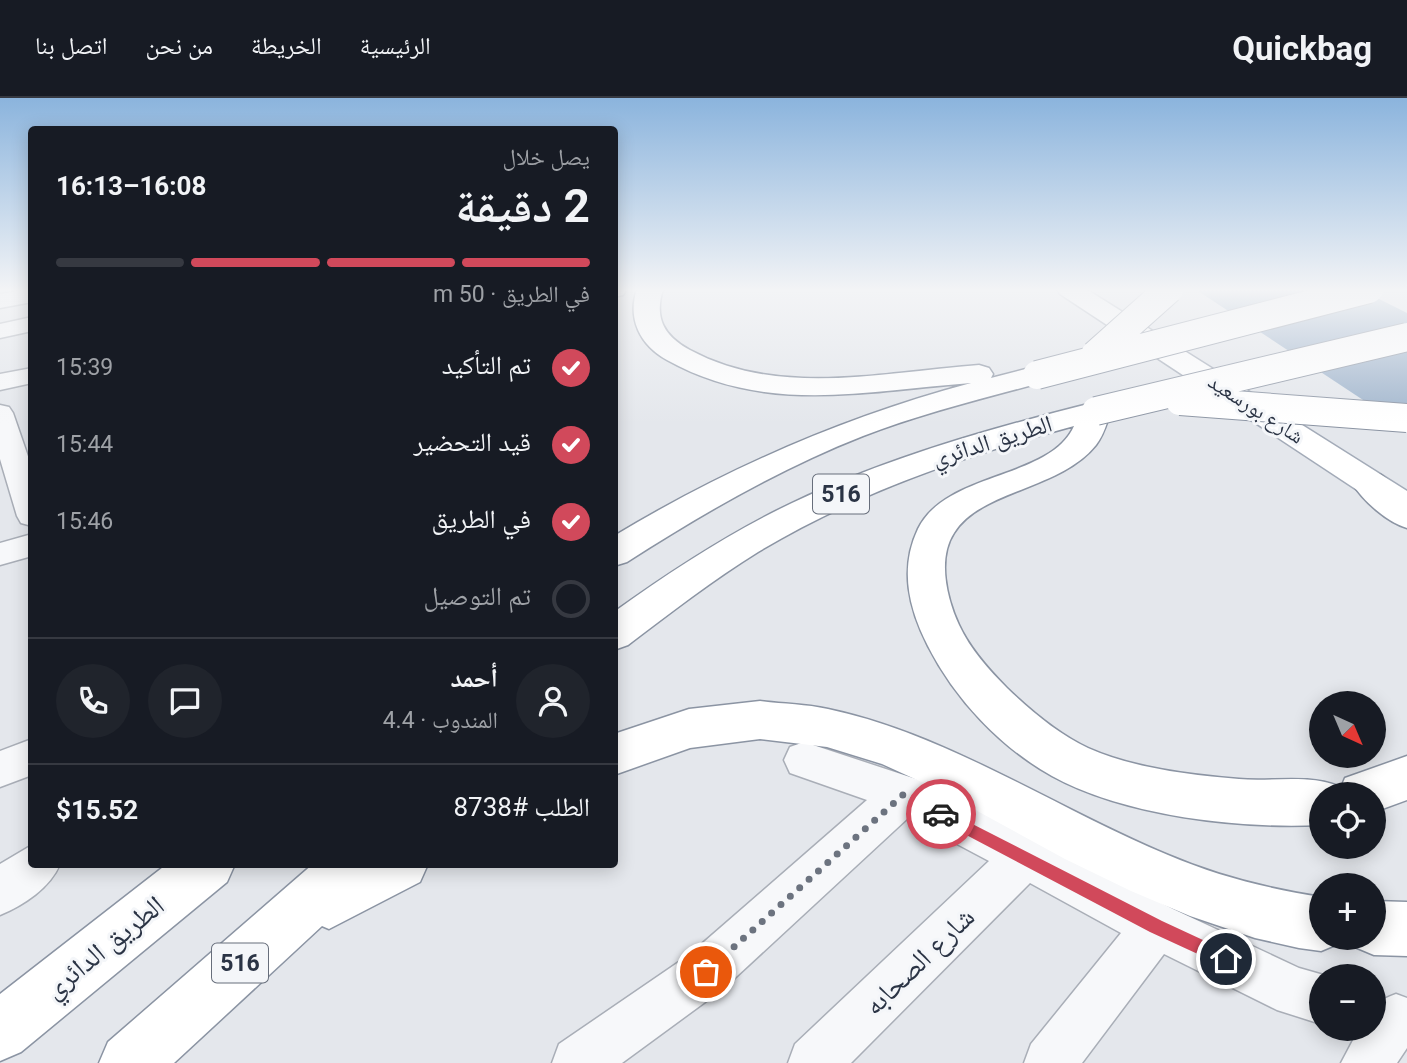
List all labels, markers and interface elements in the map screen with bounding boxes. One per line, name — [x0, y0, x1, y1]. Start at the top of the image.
text: Quickbag — [1232, 29, 1372, 68]
text: اتصل بنا — [35, 32, 107, 60]
text: من نحن — [145, 32, 213, 60]
text: الخريطة — [251, 32, 322, 60]
text: الرئيسية — [360, 32, 431, 60]
text: يصل خلال — [503, 144, 590, 171]
text: 16:08–16:13 — [56, 171, 206, 201]
text: 2 دقيقة — [456, 179, 590, 233]
text: في الطريق · 50 m — [433, 281, 590, 308]
icon: check — [552, 349, 590, 387]
text: تم التأكيد — [442, 350, 531, 380]
text: 15:39 — [56, 354, 113, 381]
street label: شارع بورسعيد — [1203, 369, 1308, 450]
street label: الطريق الدائري — [929, 409, 1057, 477]
icon: check — [552, 426, 590, 464]
text: قيد التحضير — [413, 427, 531, 457]
text: 15:44 — [56, 431, 113, 458]
road number: 516 — [813, 474, 869, 514]
icon: check — [552, 503, 590, 541]
text: في الطريق — [432, 504, 531, 534]
text: 15:46 — [56, 508, 113, 535]
text: تم التوصيل — [424, 581, 531, 611]
text: أحمد — [450, 663, 498, 693]
button: phone — [56, 664, 130, 738]
button: chat — [148, 664, 222, 738]
button: person — [516, 664, 590, 738]
north arrow — [1309, 691, 1386, 768]
map controls — [1309, 691, 1386, 1041]
text: المندوب · 4.4 — [383, 707, 498, 734]
courier — [906, 779, 976, 849]
button: locate — [1309, 782, 1386, 859]
text: الطلب #8738 — [453, 792, 590, 822]
text: $15.52 — [56, 795, 138, 825]
icon: car — [922, 795, 960, 833]
button: + — [1309, 873, 1386, 950]
street label: الطريق الدائري — [37, 889, 175, 1010]
street label: شارع الصحابه — [857, 900, 982, 1022]
pin — [1196, 929, 1256, 989]
icon: home — [1207, 940, 1245, 978]
pin — [676, 942, 736, 1002]
road number: 516 — [212, 944, 268, 982]
icon: bag — [687, 953, 725, 991]
button: − — [1309, 964, 1386, 1041]

